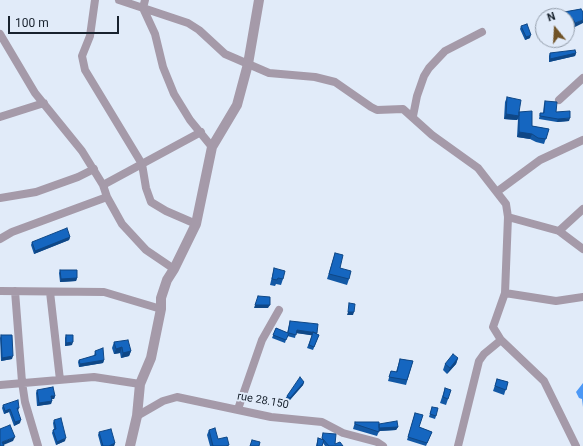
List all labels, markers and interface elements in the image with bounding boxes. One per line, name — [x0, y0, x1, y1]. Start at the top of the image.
scale bar — [10, 8, 121, 34]
north arrow — [535, 8, 575, 48]
text: N — [546, 10, 557, 24]
text: 100 m — [15, 16, 49, 30]
street label: rue 28.150 — [236, 390, 290, 412]

